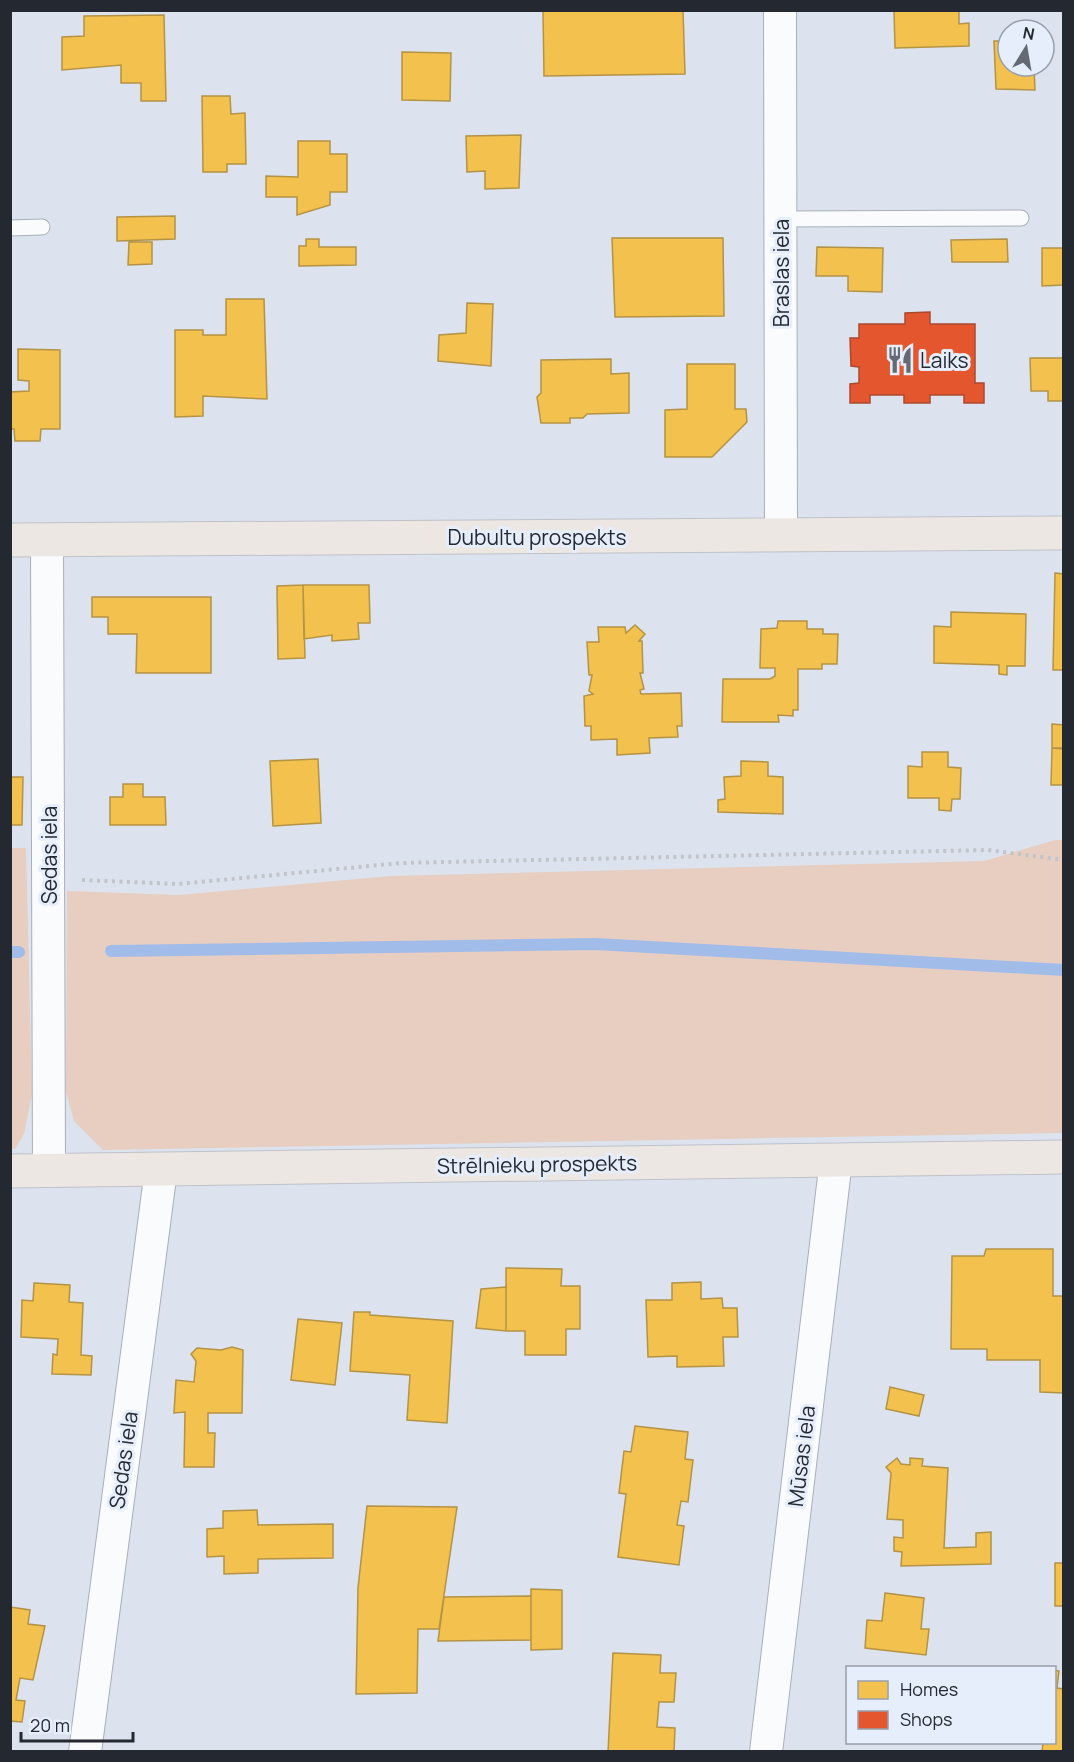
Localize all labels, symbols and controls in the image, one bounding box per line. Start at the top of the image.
north arrow [996,18,1056,78]
text: N [1021,21,1037,45]
street label: Braslas iela [767,219,795,327]
restaurant icon: Laiks [885,345,915,375]
place label: Laiks [920,346,969,374]
street label: Dubultu prospekts [447,523,627,551]
street label: Sedas iela [35,806,63,904]
street label: Strēlnieku prospekts [436,1148,638,1180]
street label: Mūsas iela [781,1404,821,1508]
street label: Sedas iela [102,1409,144,1511]
legend [846,1666,1056,1744]
text: Homes [900,1677,958,1701]
scale bar [21,1705,134,1743]
text: Shops [900,1707,952,1731]
text: 20 m [30,1713,70,1737]

